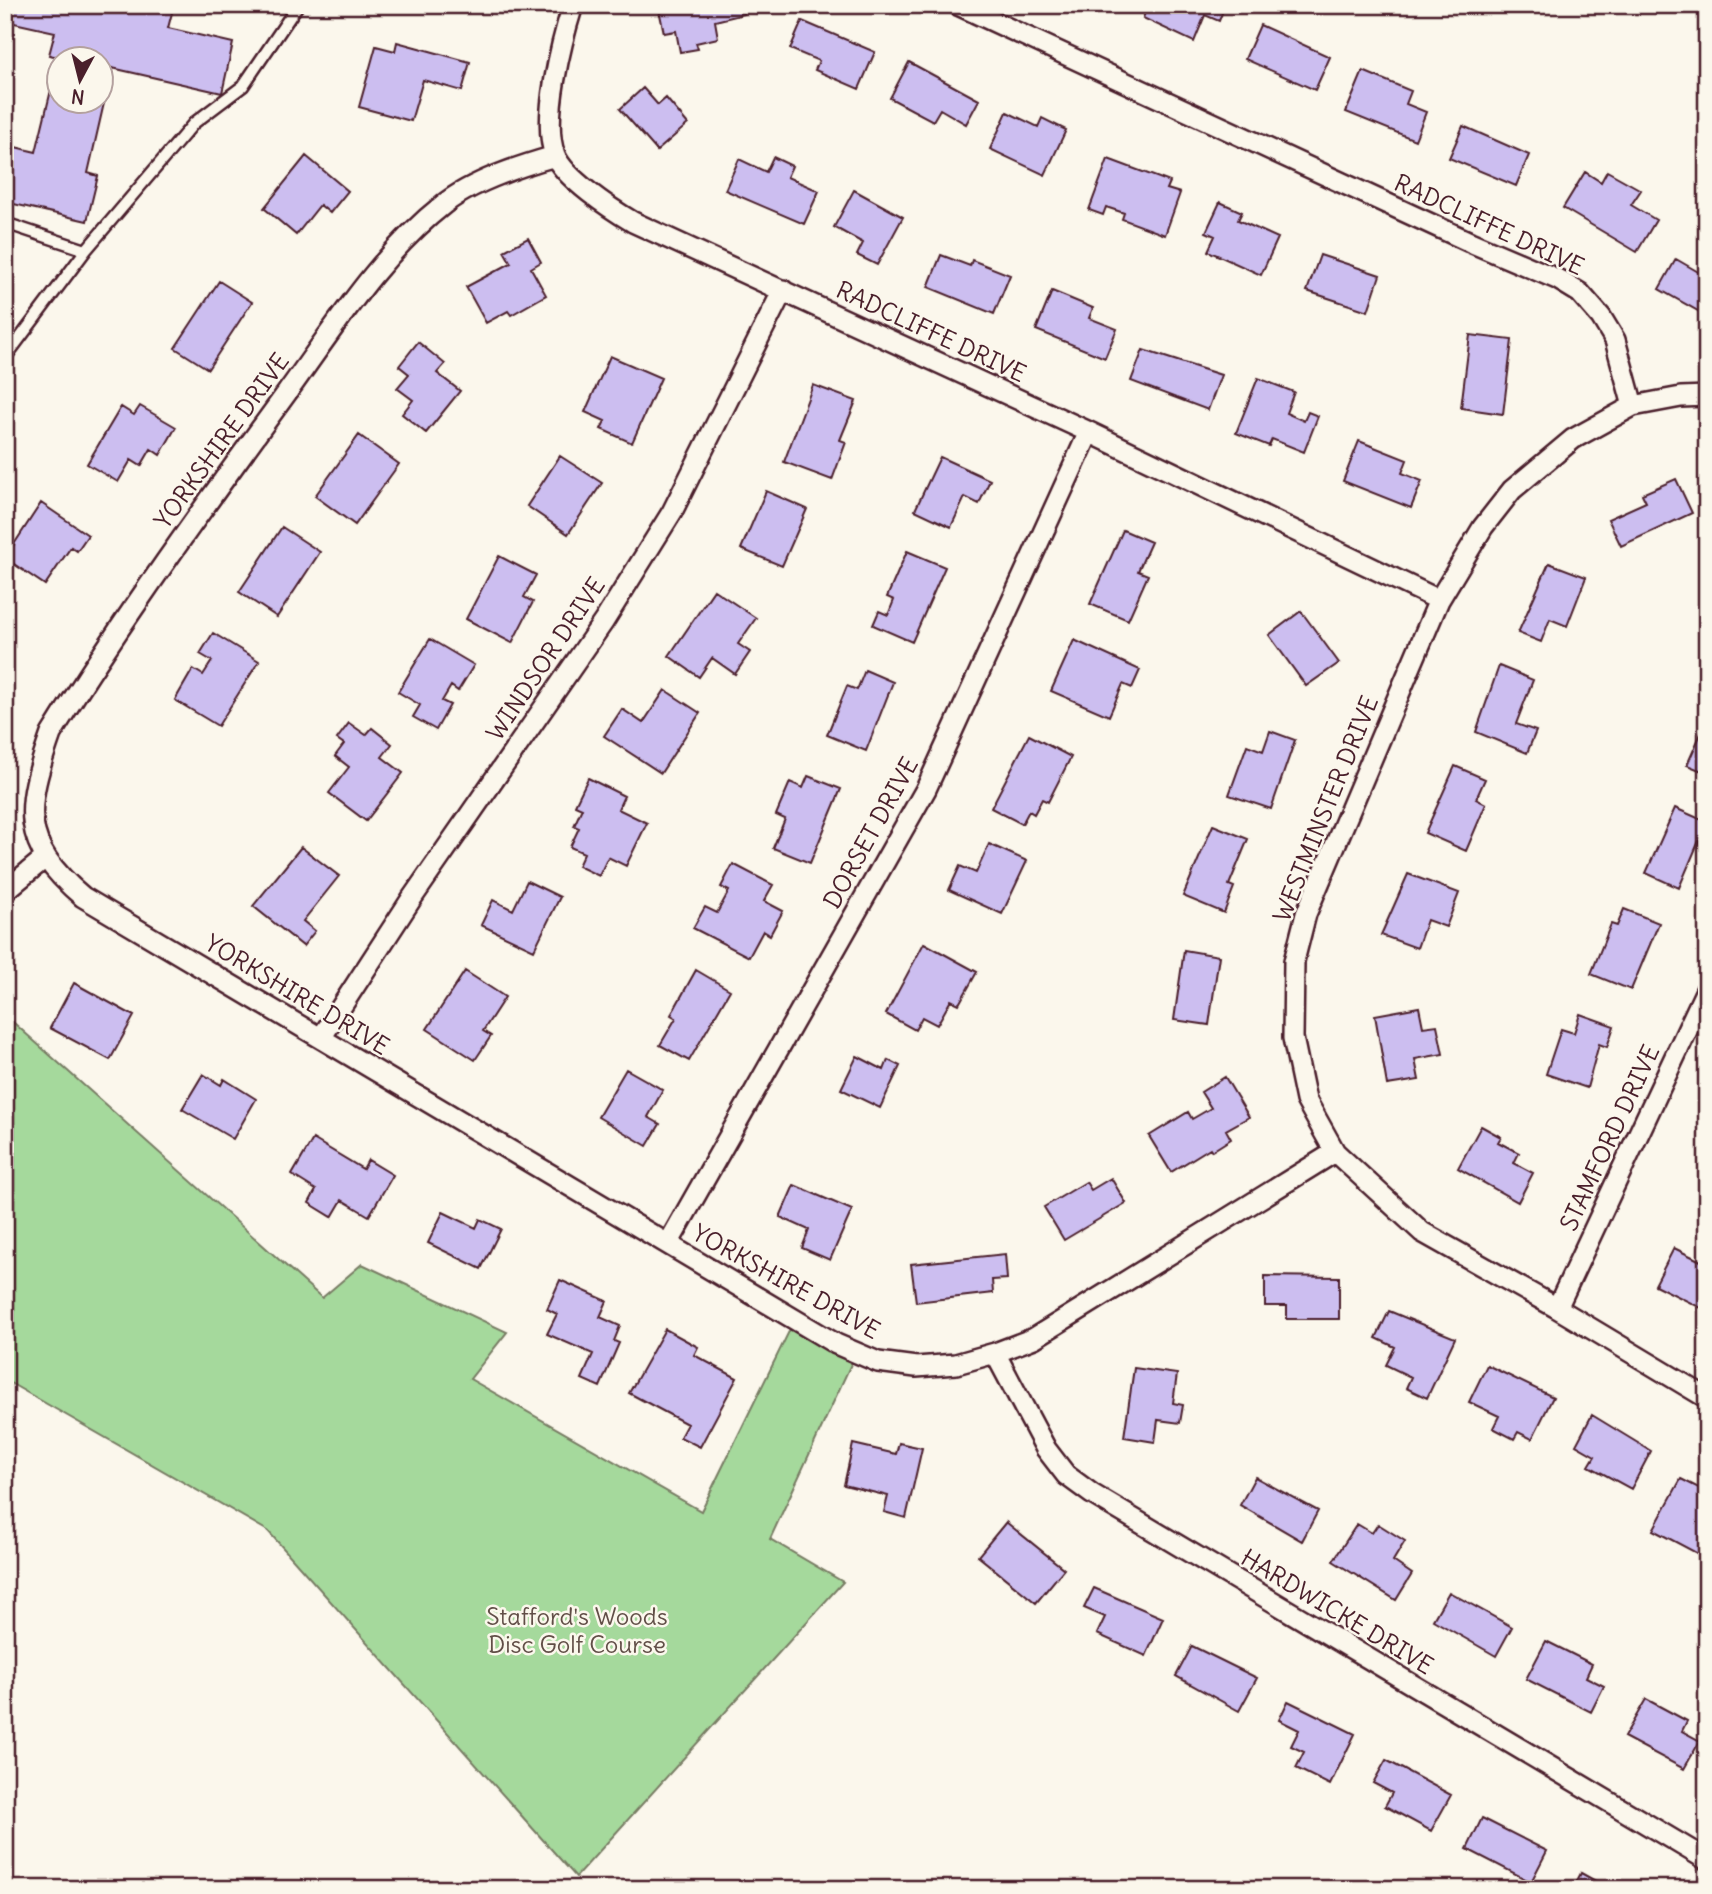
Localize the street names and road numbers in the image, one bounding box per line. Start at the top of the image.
street label: RADCLIFFE DRIVE [1390,167,1589,281]
street label: RADCLIFFE DRIVE [832,274,1031,388]
street label: YORKSHIRE DRIVE [147,347,295,534]
street label: WINDSOR DRIVE [479,571,611,746]
street label: WESTMINSTER DRIVE [1266,691,1384,926]
street label: DORSET DRIVE [816,752,924,913]
street label: YORKSHIRE DRIVE [200,927,395,1061]
street label: STAMFORD DRIVE [1553,1040,1665,1235]
street label: YORKSHIRE DRIVE [688,1217,885,1345]
street label: HARDWICKE DRIVE [1236,1542,1439,1680]

